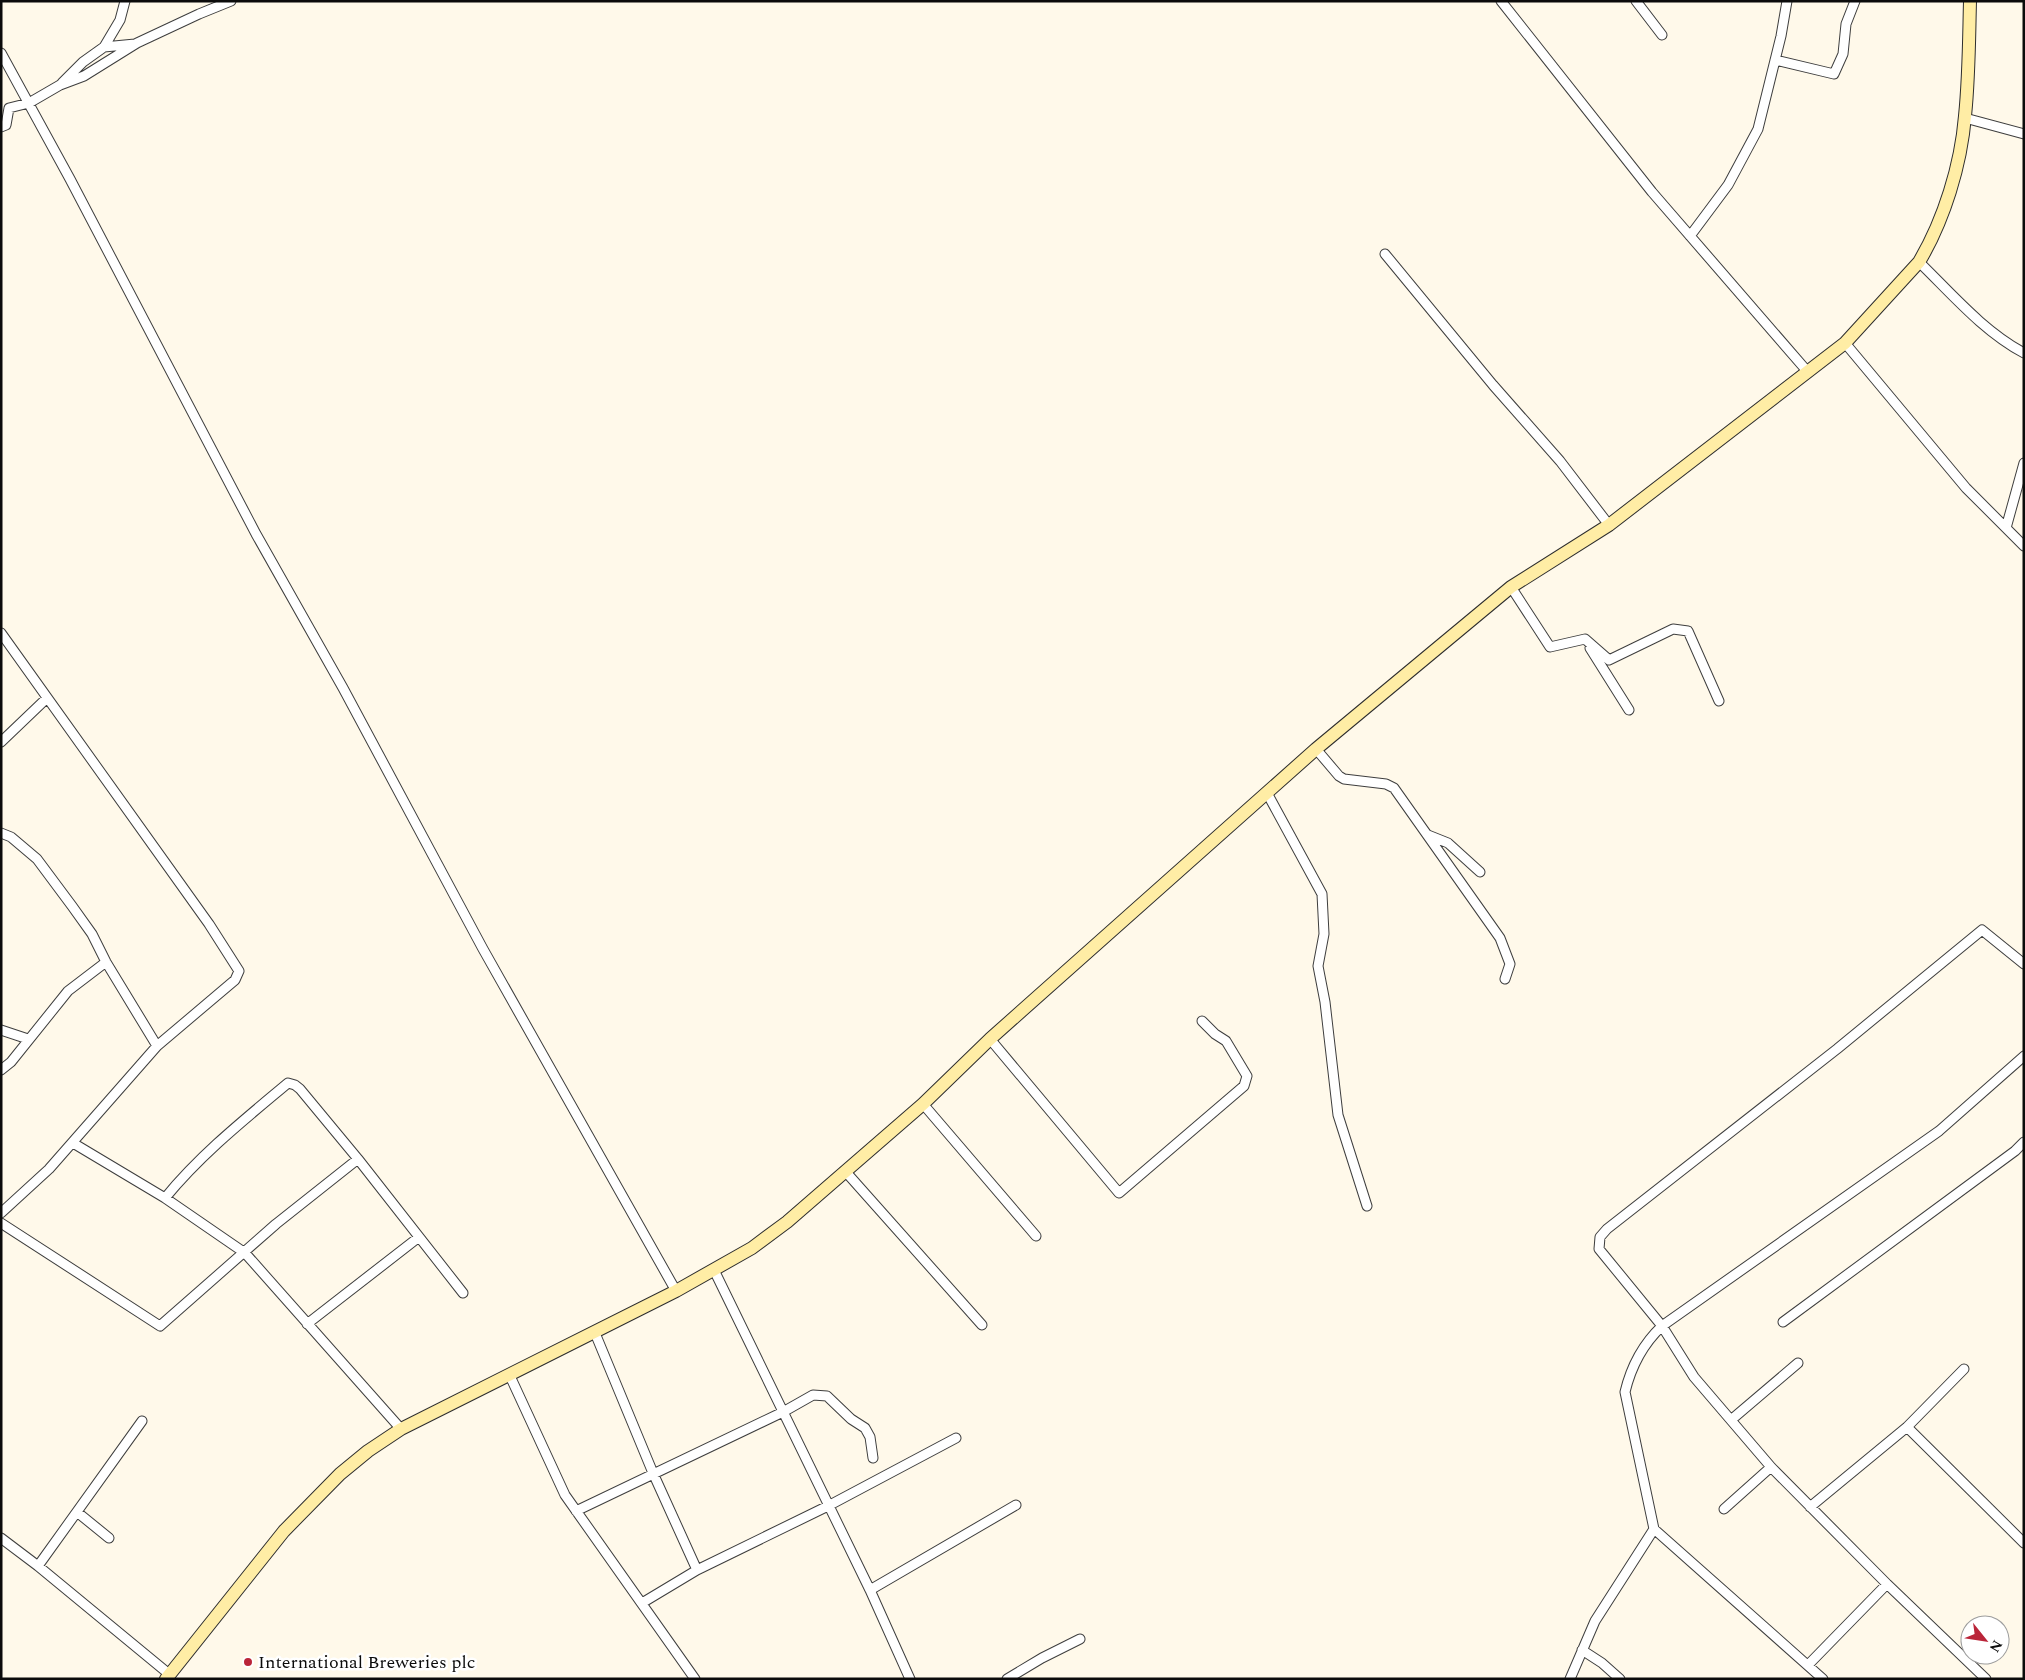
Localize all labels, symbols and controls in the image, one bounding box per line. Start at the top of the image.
north arrow [1960,1615,2010,1665]
text: N [1984,1636,2008,1656]
place label: International Breweries plc [258,1649,475,1676]
marker: International Breweries plc [242,1656,254,1668]

